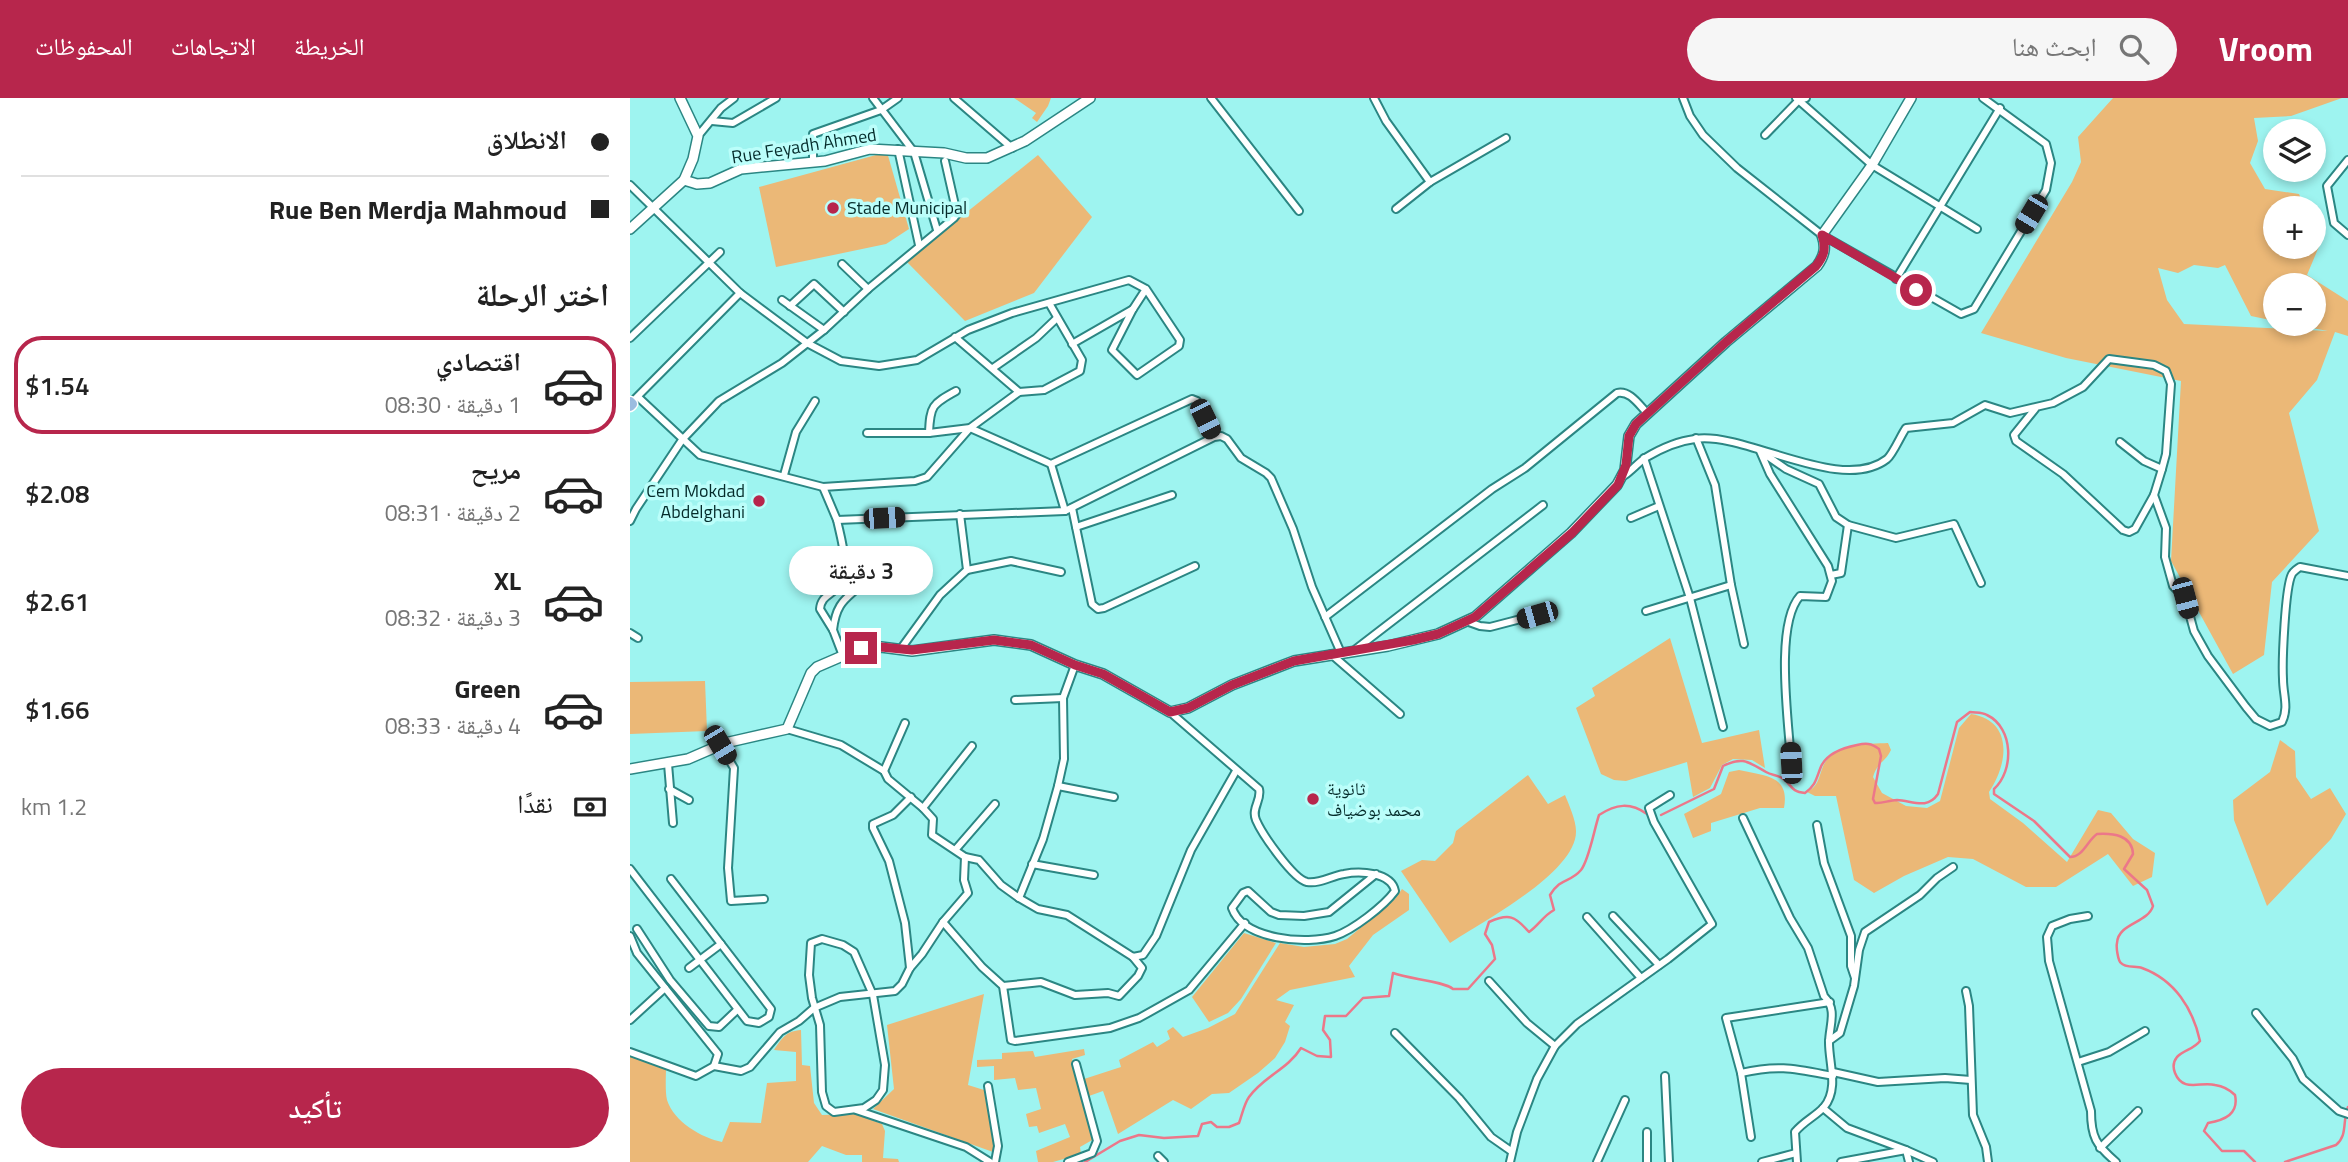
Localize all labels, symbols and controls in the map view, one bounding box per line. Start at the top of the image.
search box [1687,18,2177,81]
text: Vroom [2219,24,2313,74]
text: ابحث هنا [2012,27,2097,66]
text: المحفوظات [35,28,133,64]
text: الاتجاهات [171,28,256,64]
text: الخريطة [294,28,365,64]
icon: search [2115,30,2153,68]
map controls [2263,119,2326,336]
button: layers [2263,119,2326,182]
text: الانطلاق [487,120,567,159]
street label: Rue Feyadh Ahmed [729,121,878,170]
text: Rue Ben Merdja Mahmoud [269,190,567,229]
car [2012,191,2051,237]
place label: Stade Municipal [847,194,967,221]
button: + [2263,196,2326,259]
marker: Stade Municipal [825,200,841,216]
text: اختر الرحلة [476,270,609,318]
button: − [2263,273,2326,336]
route start [1900,274,1932,306]
text: اقتصادي [436,342,521,381]
icon: car [542,354,605,417]
text: $1.54 [25,366,89,405]
text: 1 دقيقة · 08:30 [385,387,521,422]
car [1187,396,1224,442]
text: مريح [471,450,521,489]
icon: car [542,462,605,525]
text: $2.08 [25,474,89,513]
place label: Cem Mokdad Abdelghani [646,477,745,525]
marker: Cem Mokdad Abdelghani [751,493,767,509]
text: 2 دقيقة · 08:31 [385,495,521,530]
car [863,506,906,530]
callout: 3 دقيقة [789,546,933,596]
text: 3 دقيقة [828,553,894,588]
text: XL [494,561,521,600]
icon: car [542,570,605,633]
car [2170,575,2201,621]
text: $2.61 [25,582,89,621]
car [1514,599,1561,631]
text: 3 دقيقة · 08:32 [385,600,521,635]
route end [845,632,877,664]
text: Green [455,669,521,708]
icon: car [542,678,605,741]
text: $1.66 [25,690,89,729]
text: 4 دقيقة · 08:33 [385,708,521,743]
car [701,722,740,768]
car [1780,741,1803,785]
place label: ثانوية محمد بوضياف [1327,775,1421,823]
text: نقدًا [517,784,553,823]
icon: cash [571,788,609,826]
text: 1.2 km [21,789,87,824]
marker: ثانوية محمد بوضياف [1305,791,1321,807]
button: تأكيد [21,1068,609,1148]

